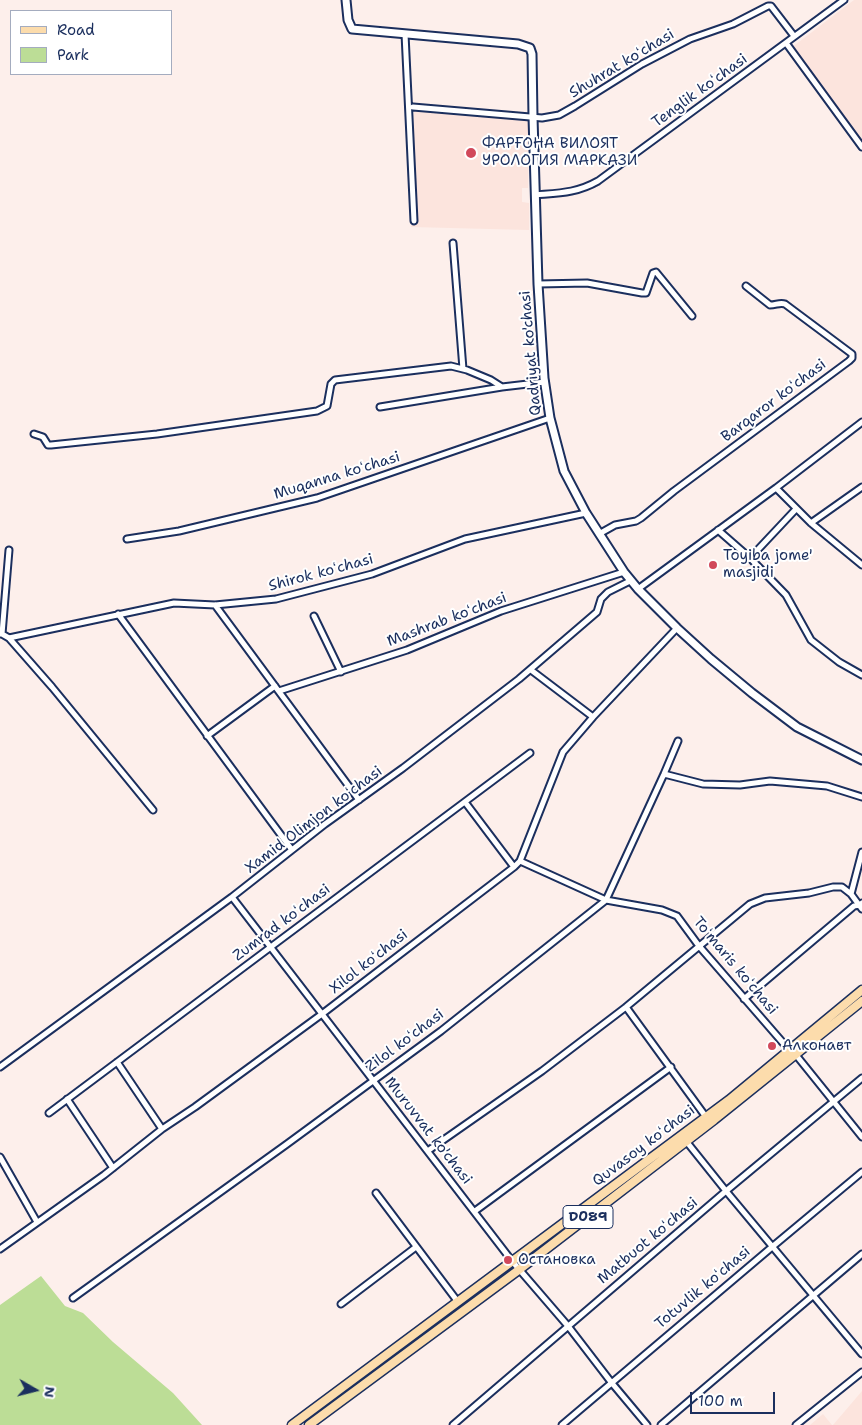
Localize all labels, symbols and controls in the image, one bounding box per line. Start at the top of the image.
legend [10,10,172,75]
text: Road [57,20,95,40]
street label: Shuhrat koʻchasi [566,26,678,102]
text: Park [57,45,89,65]
street label: Tenglik koʻchasi [649,50,751,132]
place label: ФАРҒОНА ВИЛОЯТ УРОЛОГИЯ МАРКАЗИ [482,135,637,170]
marker: ФАРҒОНА ВИЛОЯТ УРОЛОГИЯ МАРКАЗИ [464,146,478,160]
street label: Qadriyat ko'chasi [517,290,545,416]
street label: Barqaror koʻchasi [718,356,830,446]
street label: Muqanna koʻchasi [272,448,402,504]
place label: Toyiba jome' masjidi [723,547,813,582]
street label: Shirok koʻchasi [267,550,375,596]
marker: Toyiba jome' masjidi [707,559,719,571]
street label: Mashrab koʻchasi [385,589,509,651]
street label: Xamid Olimjon koʻchasi [242,763,386,877]
street label: Zumrad koʻchasi [230,881,334,965]
street label: Toʻmaris koʻchasi [689,913,781,1019]
street label: Xilol koʻchasi [326,926,412,998]
street label: Zilol koʻchasi [362,1006,448,1076]
place label: Алконавт [782,1037,851,1055]
marker: Алконавт [766,1040,778,1052]
street label: Muruvvat ko'chasi [381,1074,475,1188]
street label: Quvasoy koʻchasi [589,1102,699,1190]
street label: Matbuot koʻchasi [594,1194,702,1288]
road number: D089 [563,1206,613,1228]
street label: Totuvlik koʻchasi [652,1243,754,1333]
place label: Остановка [518,1251,596,1269]
marker: Остановка [502,1254,514,1266]
north arrow [10,1365,60,1415]
scale bar [692,1382,777,1414]
text: N [40,1385,60,1399]
text: 100 m [698,1391,743,1411]

